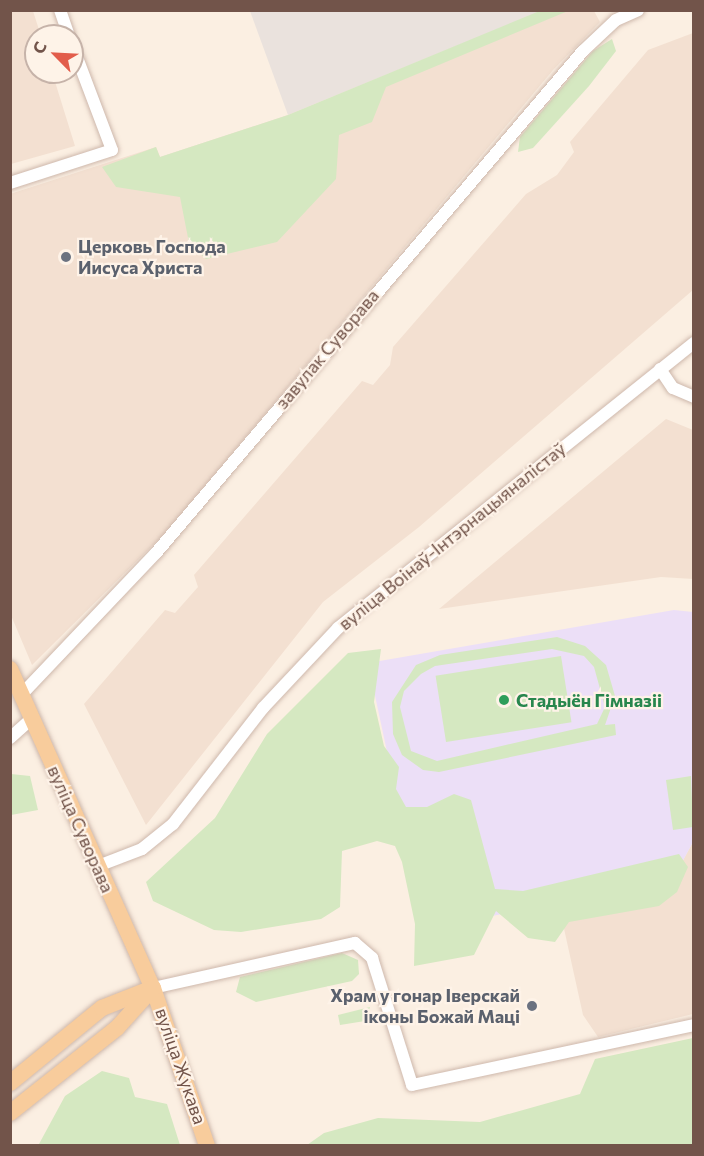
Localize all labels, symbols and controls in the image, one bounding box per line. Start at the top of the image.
north arrow [24,24,84,84]
text: С [28,38,50,56]
place label: Церковь Господа Иисуса Христа [78,236,226,278]
marker: Церковь Господа Иисуса Христа [59,250,73,264]
street label: завулак Суворава [271,285,383,413]
street label: вуліца Воінаў-Інтэрнацыяналістаў [334,438,570,634]
place label: Стадыён Гімназіі [516,689,662,711]
marker: Стадыён Гімназіі [497,693,511,707]
street label: вуліца Суворава [43,762,119,896]
place label: Храм у гонар Іверскай іконы Божай Маці [330,985,520,1028]
marker: Храм у гонар Іверскай іконы Божай Маці [525,999,539,1013]
street label: вуліца Жукава [151,1005,211,1127]

